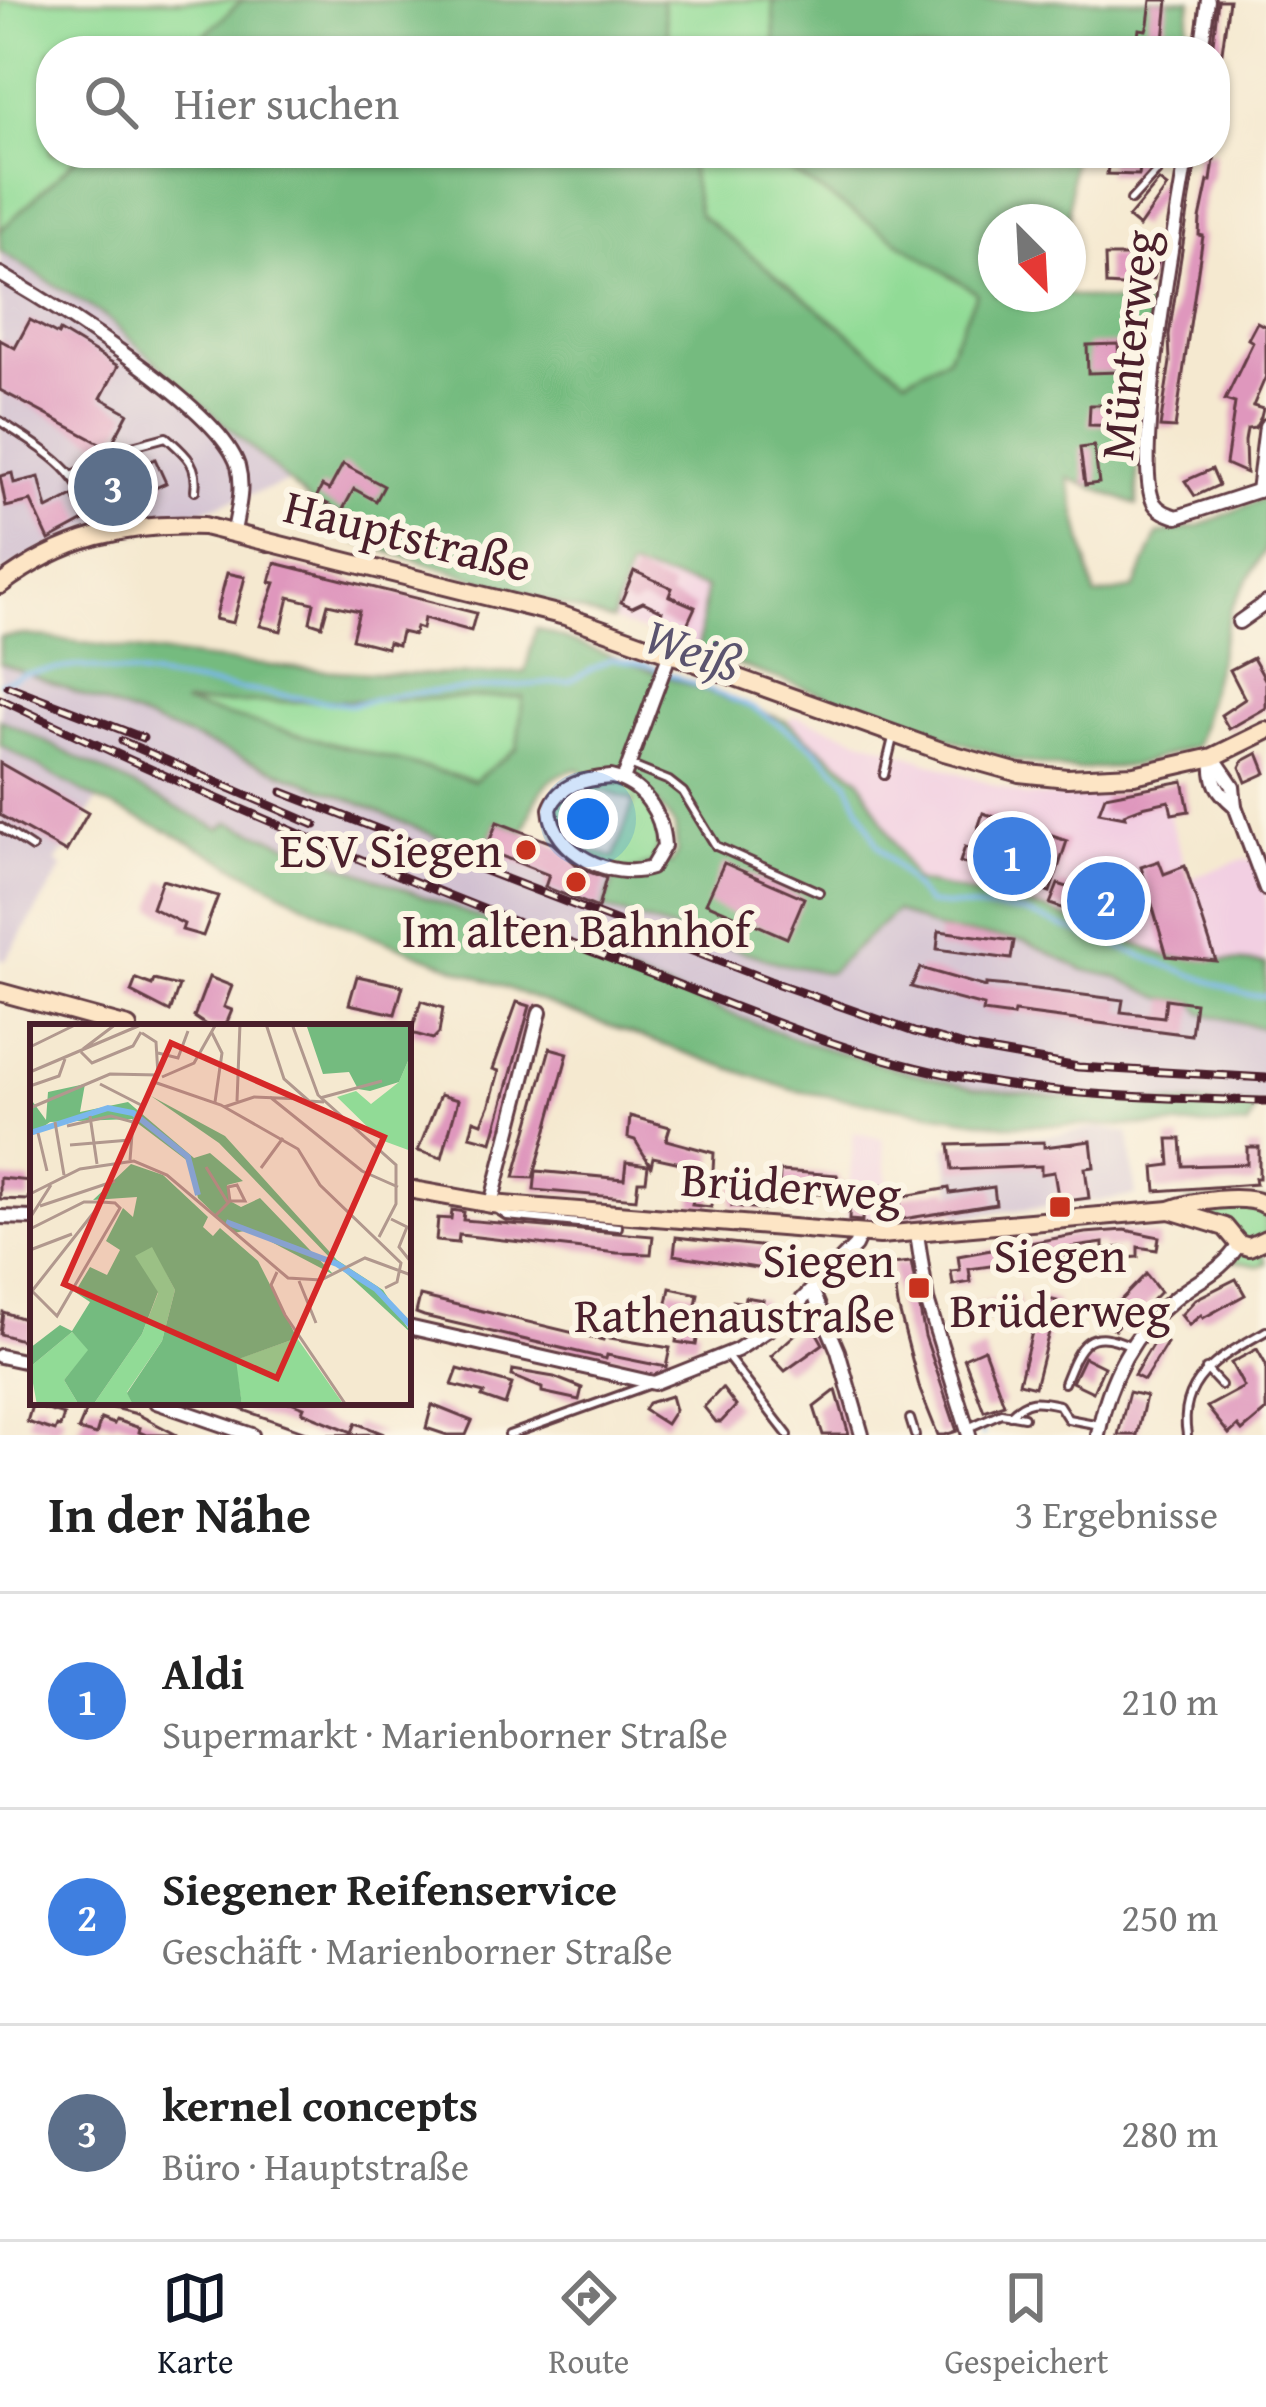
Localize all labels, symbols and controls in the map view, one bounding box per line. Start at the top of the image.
search box [36,36,1230,168]
icon: search [78,69,144,135]
text: Hier suchen [174,70,399,135]
north arrow [978,204,1086,312]
street label: Münterweg [1080,226,1175,464]
pin: 3 [74,442,152,532]
street label: Hauptstraße [277,470,539,599]
water label: Weiß [635,597,752,700]
your location [558,789,618,849]
pin: 1 [973,811,1051,901]
place label: ESV Siegen [279,814,502,885]
marker: ESV Siegen [513,837,539,863]
pin: 2 [1067,856,1145,946]
marker: Im alten Bahnhof [563,869,589,895]
place label: Im alten Bahnhof [402,894,755,965]
inset map [30,1024,411,1405]
street label: Brüderweg [679,1142,904,1229]
marker: Siegen Brüderweg [1047,1194,1073,1220]
place label: Siegen Brüderweg [950,1219,1170,1345]
place label: Siegen Rathenaustraße [574,1224,895,1350]
marker: Siegen Rathenaustraße [906,1275,932,1301]
text: In der Nähe [48,1476,311,1551]
text: 3 Ergebnisse [1015,1485,1218,1542]
text: Aldi [162,1640,245,1705]
text: 1 [77,1672,97,1729]
text: 210 m [1121,1672,1218,1729]
text: Supermarkt · Marienborner Straße [162,1705,728,1762]
text: Siegener Reifenservice [162,1856,617,1921]
text: 2 [77,1888,97,1945]
text: 250 m [1121,1888,1218,1945]
text: Geschäft · Marienborner Straße [162,1921,673,1978]
text: kernel concepts [162,2072,478,2137]
text: 3 [77,2104,97,2161]
text: 280 m [1121,2104,1218,2161]
text: Büro · Hauptstraße [162,2137,469,2194]
tab: Karte [158,2265,233,2385]
tab: Route [549,2265,629,2385]
tab: Gespeichert [944,2265,1108,2385]

